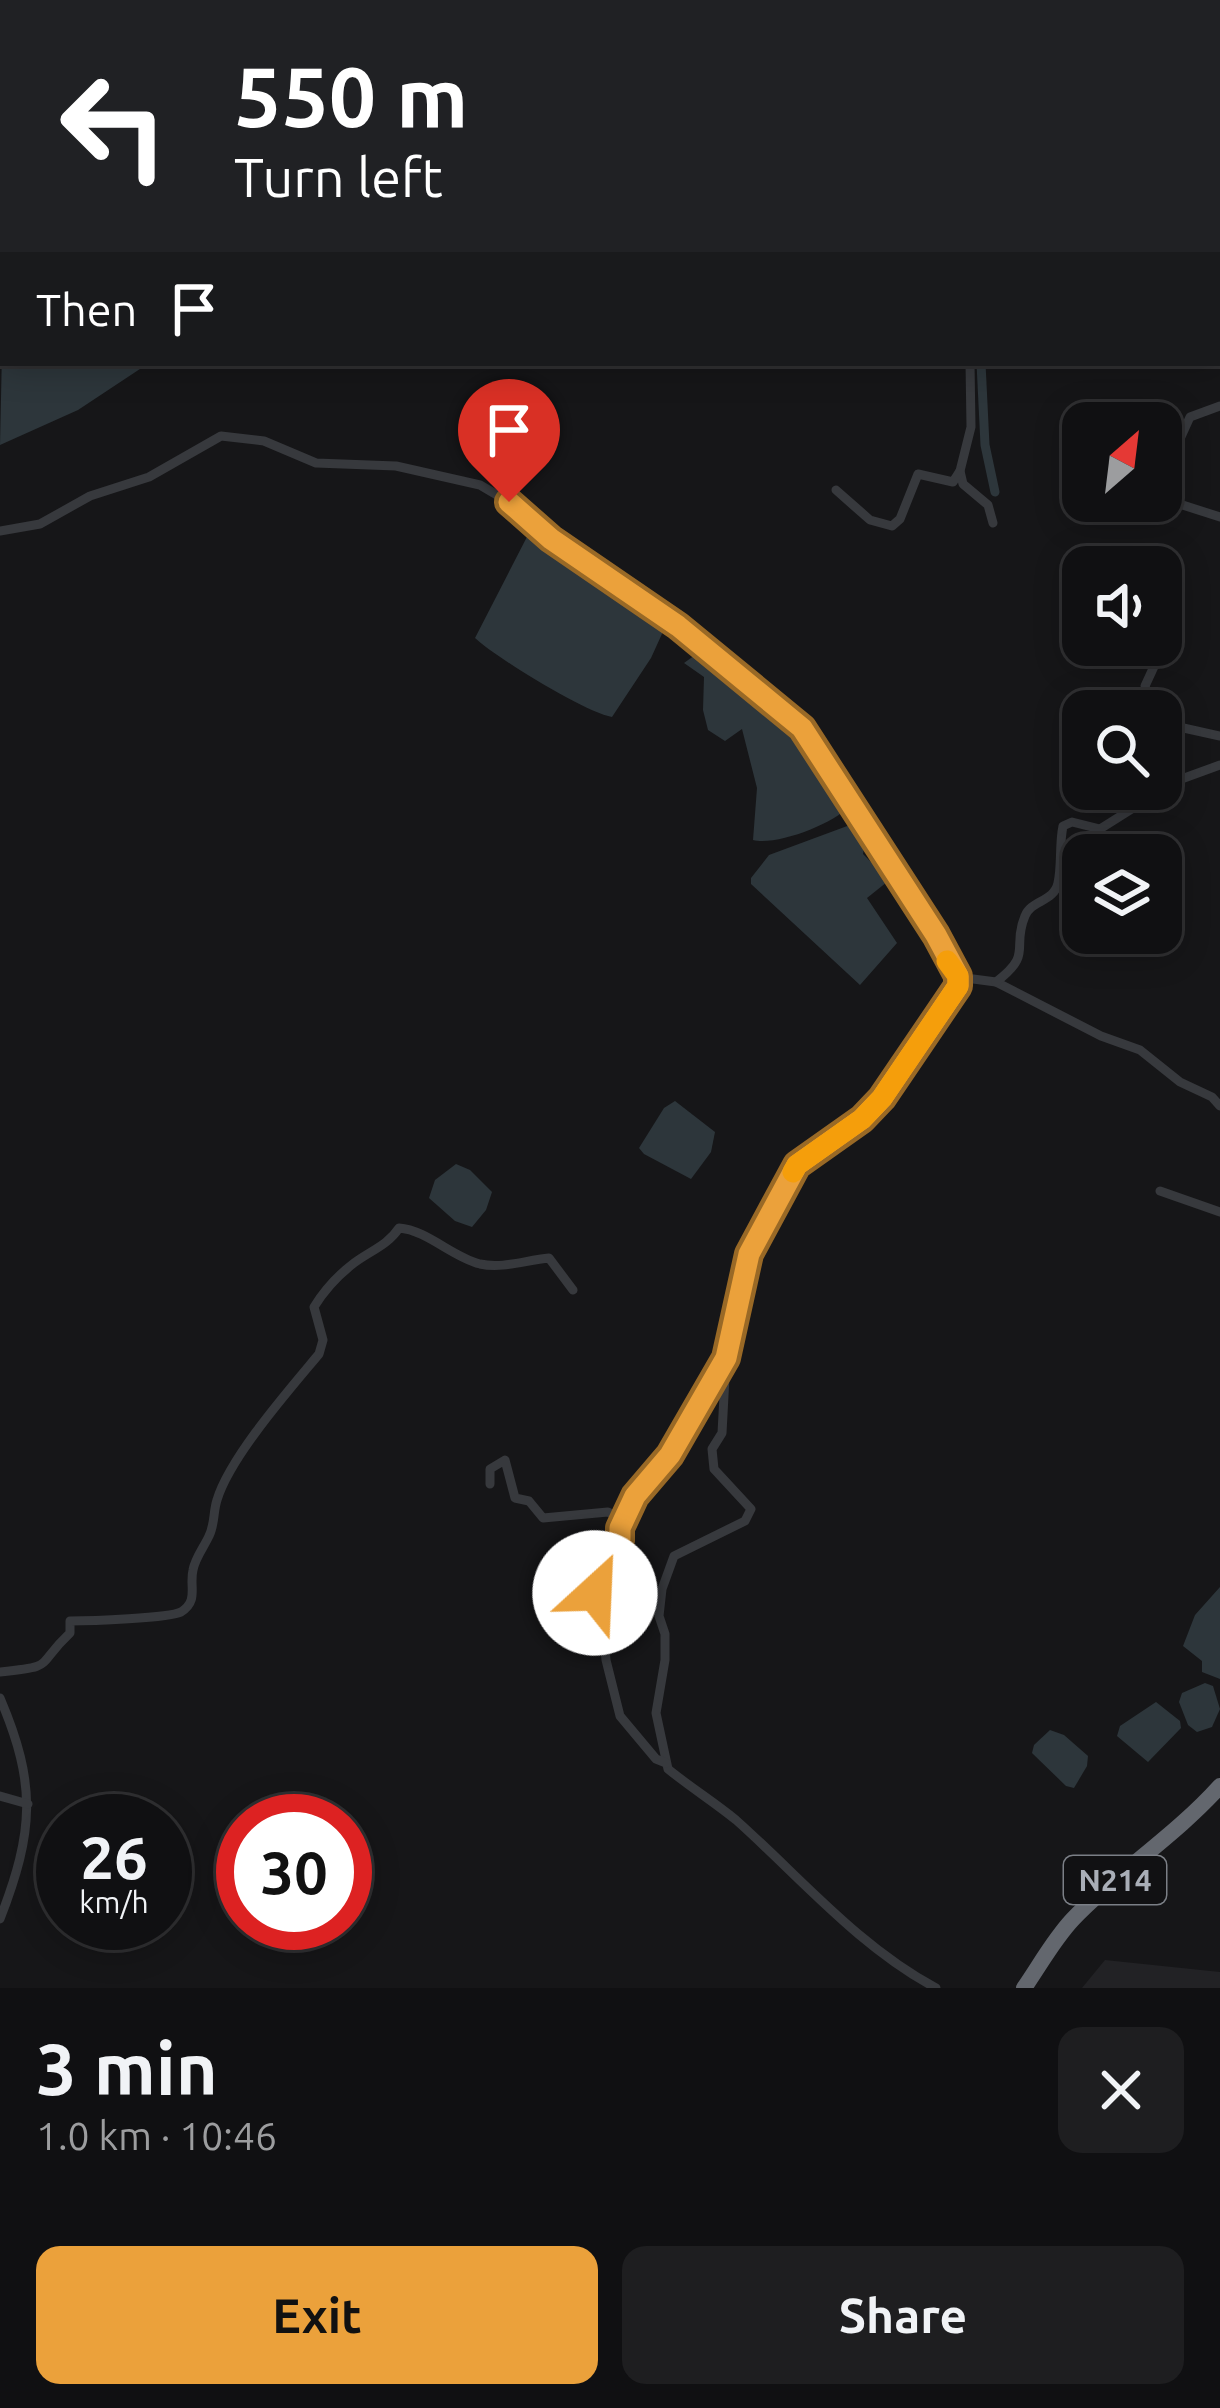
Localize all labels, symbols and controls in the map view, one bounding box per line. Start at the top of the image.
icon: left [36,48,192,204]
text: 550 m [234,49,468,143]
text: Turn left [234,147,443,207]
icon: arrive [161,276,227,342]
text: Then [36,284,137,335]
pin [458,379,560,502]
icon: arrive [476,397,542,463]
north arrow [1062,402,1182,522]
map controls [1062,402,1182,954]
button: sound [1062,546,1182,666]
button: search [1062,690,1182,810]
button: layers [1062,834,1182,954]
position arrow [532,1530,658,1656]
speed limit sign: 30 [216,1794,372,1950]
text: 26 [80,1823,148,1890]
road number: N214 [1064,1856,1166,1904]
text: km/h [79,1885,149,1919]
button: close [1058,2027,1184,2153]
text: 3 min [36,2028,218,2109]
text: 1.0 km · 10:46 [36,2114,277,2157]
button: Exit [36,2246,598,2384]
button: Share [622,2246,1184,2384]

